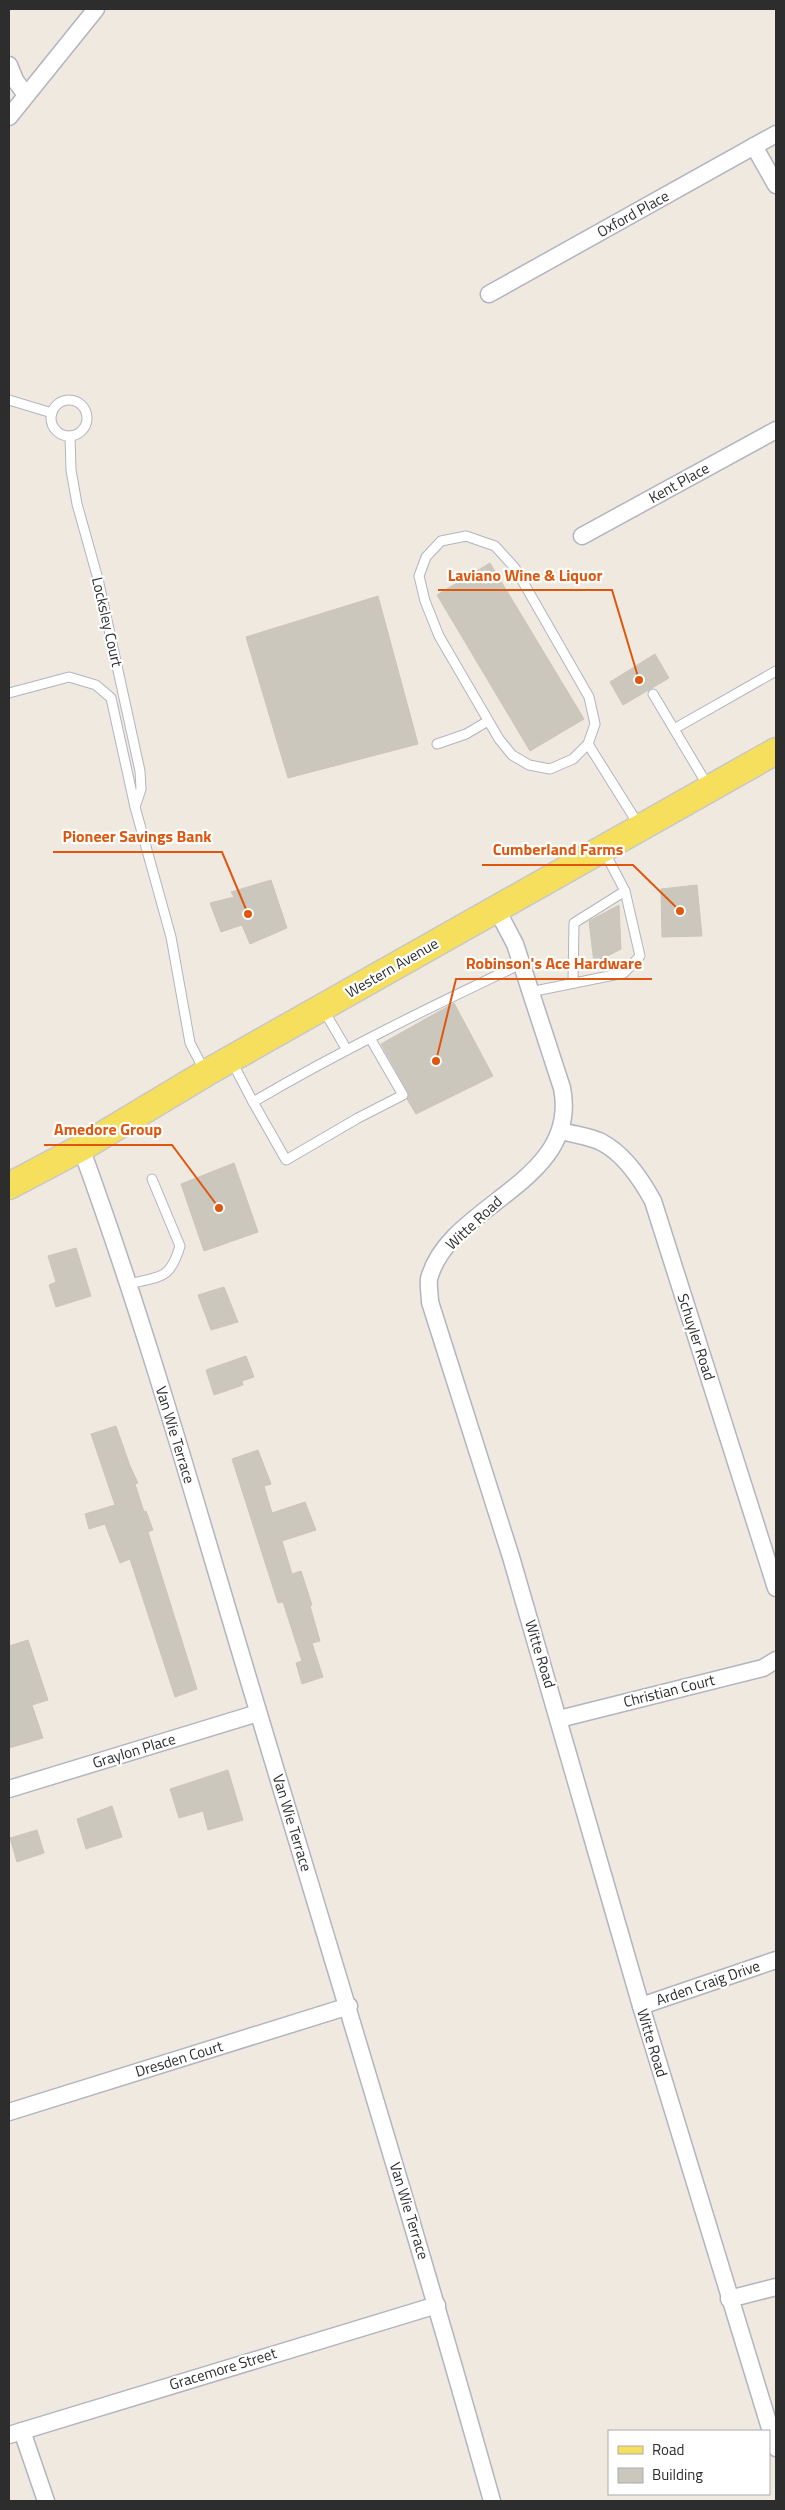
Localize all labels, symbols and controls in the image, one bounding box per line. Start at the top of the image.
street label: Oxford Place [592,184,673,243]
street label: Kent Place [644,456,713,509]
callout: Laviano Wine & Liquor [438,559,612,590]
text: Laviano Wine & Liquor [448,563,602,587]
street label: Locksley Court [86,575,129,670]
callout: Pioneer Savings Bank [53,821,222,852]
text: Pioneer Savings Bank [62,824,212,848]
callout: Cumberland Farms [482,834,633,865]
text: Cumberland Farms [493,837,623,861]
street label: Western Avenue [341,932,442,1003]
callout: Robinson's Ace Hardware [456,948,652,979]
text: Robinson's Ace Hardware [466,951,642,975]
callout: Amedore Group [44,1114,172,1145]
text: Amedore Group [54,1117,162,1141]
street label: Witte Road [440,1190,507,1255]
street label: Schuyler Road [672,1291,721,1383]
street label: Van Wie Terrace [150,1383,201,1486]
street label: Witte Road [519,1617,562,1691]
street label: Christian Court [621,1668,718,1713]
street label: Graylon Place [89,1727,178,1774]
street label: Van Wie Terrace [267,1771,318,1874]
street label: Arden Craig Drive [653,1954,763,2011]
street label: Witte Road [631,2006,674,2080]
street label: Dresden Court [132,2034,226,2083]
street label: Van Wie Terrace [384,2159,435,2262]
street label: Gracemore Street [166,2341,280,2396]
legend [608,2430,770,2495]
text: Road [652,2438,684,2461]
text: Building [652,2463,703,2486]

